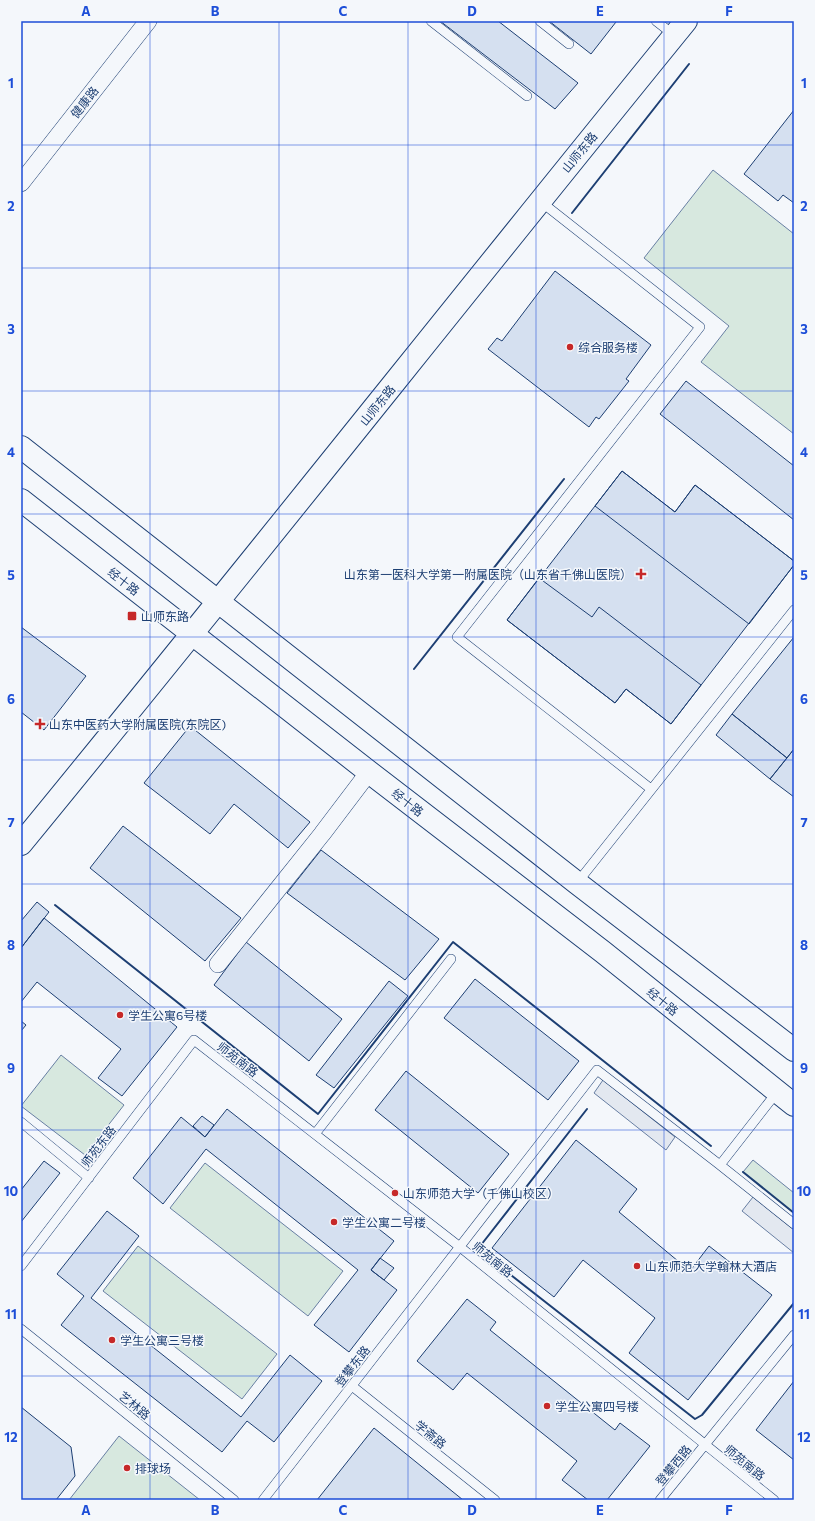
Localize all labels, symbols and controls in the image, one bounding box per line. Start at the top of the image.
text: A [81,3,91,19]
text: B [211,3,220,19]
text: C [339,3,348,19]
text: D [467,3,477,19]
text: E [596,3,604,19]
text: F [725,3,733,19]
text: 1 [8,75,14,91]
text: 1 [801,75,807,91]
street label: 健康路 [67,84,101,120]
street label: 山师东路 [558,129,600,175]
text: 2 [7,198,15,214]
text: 2 [800,198,808,214]
text: 3 [7,321,15,337]
text: 3 [800,321,808,337]
place label: 综合服务楼 [578,340,638,354]
marker: 综合服务楼 [565,342,575,352]
street label: 山师东路 [356,382,398,428]
text: 4 [7,444,15,460]
text: 4 [800,444,808,460]
street label: 经十路 [106,564,142,598]
text: 5 [7,567,15,583]
place label: 山东第一医科大学第一附属医院（山东省千佛山医院） [344,567,632,581]
text: 5 [800,567,808,583]
marker: 山东第一医科大学第一附属医院（山东省千佛山医院） [635,568,647,580]
place label: 山师东路 [141,609,189,623]
marker: 山师东路 [126,610,138,622]
text: 6 [7,691,15,707]
text: 6 [800,691,808,707]
place label: 山东中医药大学附属医院(东院区) [49,717,226,731]
marker: 山东中医药大学附属医院(东院区) [34,718,46,730]
street label: 经十路 [390,785,426,819]
text: 7 [7,814,15,830]
text: 7 [800,814,808,830]
text: 8 [7,937,15,953]
text: 8 [800,937,808,953]
street label: 经十路 [645,984,681,1018]
place label: 学生公寓6号楼 [128,1008,207,1022]
marker: 学生公寓6号楼 [115,1010,125,1020]
street label: 师苑南路 [215,1039,261,1079]
text: 9 [7,1060,15,1076]
text: 9 [800,1060,808,1076]
street label: 师苑东路 [78,1123,118,1169]
text: 10 [4,1183,19,1199]
text: 10 [797,1183,812,1199]
place label: 山东师范大学（千佛山校区） [403,1186,559,1200]
marker: 山东师范大学（千佛山校区） [390,1188,400,1198]
place label: 学生公寓二号楼 [342,1215,426,1229]
marker: 学生公寓二号楼 [329,1217,339,1227]
street label: 师苑南路 [470,1238,516,1280]
place label: 山东师范大学翰林大酒店 [645,1259,777,1273]
marker: 山东师范大学翰林大酒店 [632,1261,642,1271]
text: 11 [5,1306,17,1322]
text: 11 [798,1306,810,1322]
place label: 学生公寓三号楼 [120,1333,204,1347]
marker: 学生公寓三号楼 [107,1335,117,1345]
street label: 登攀东路 [332,1343,372,1389]
street label: 艺林路 [117,1388,153,1422]
place label: 学生公寓四号楼 [555,1399,639,1413]
marker: 学生公寓四号楼 [542,1401,552,1411]
street label: 学斋路 [413,1417,449,1451]
text: 12 [4,1429,18,1445]
text: 12 [797,1429,811,1445]
street label: 师苑南路 [722,1441,768,1483]
street label: 登攀西路 [652,1442,694,1488]
place label: 排球场 [135,1461,171,1475]
marker: 排球场 [122,1463,132,1473]
text: A [81,1502,91,1518]
text: B [211,1502,220,1518]
text: C [339,1502,348,1518]
text: D [467,1502,477,1518]
text: E [596,1502,604,1518]
text: F [725,1502,733,1518]

